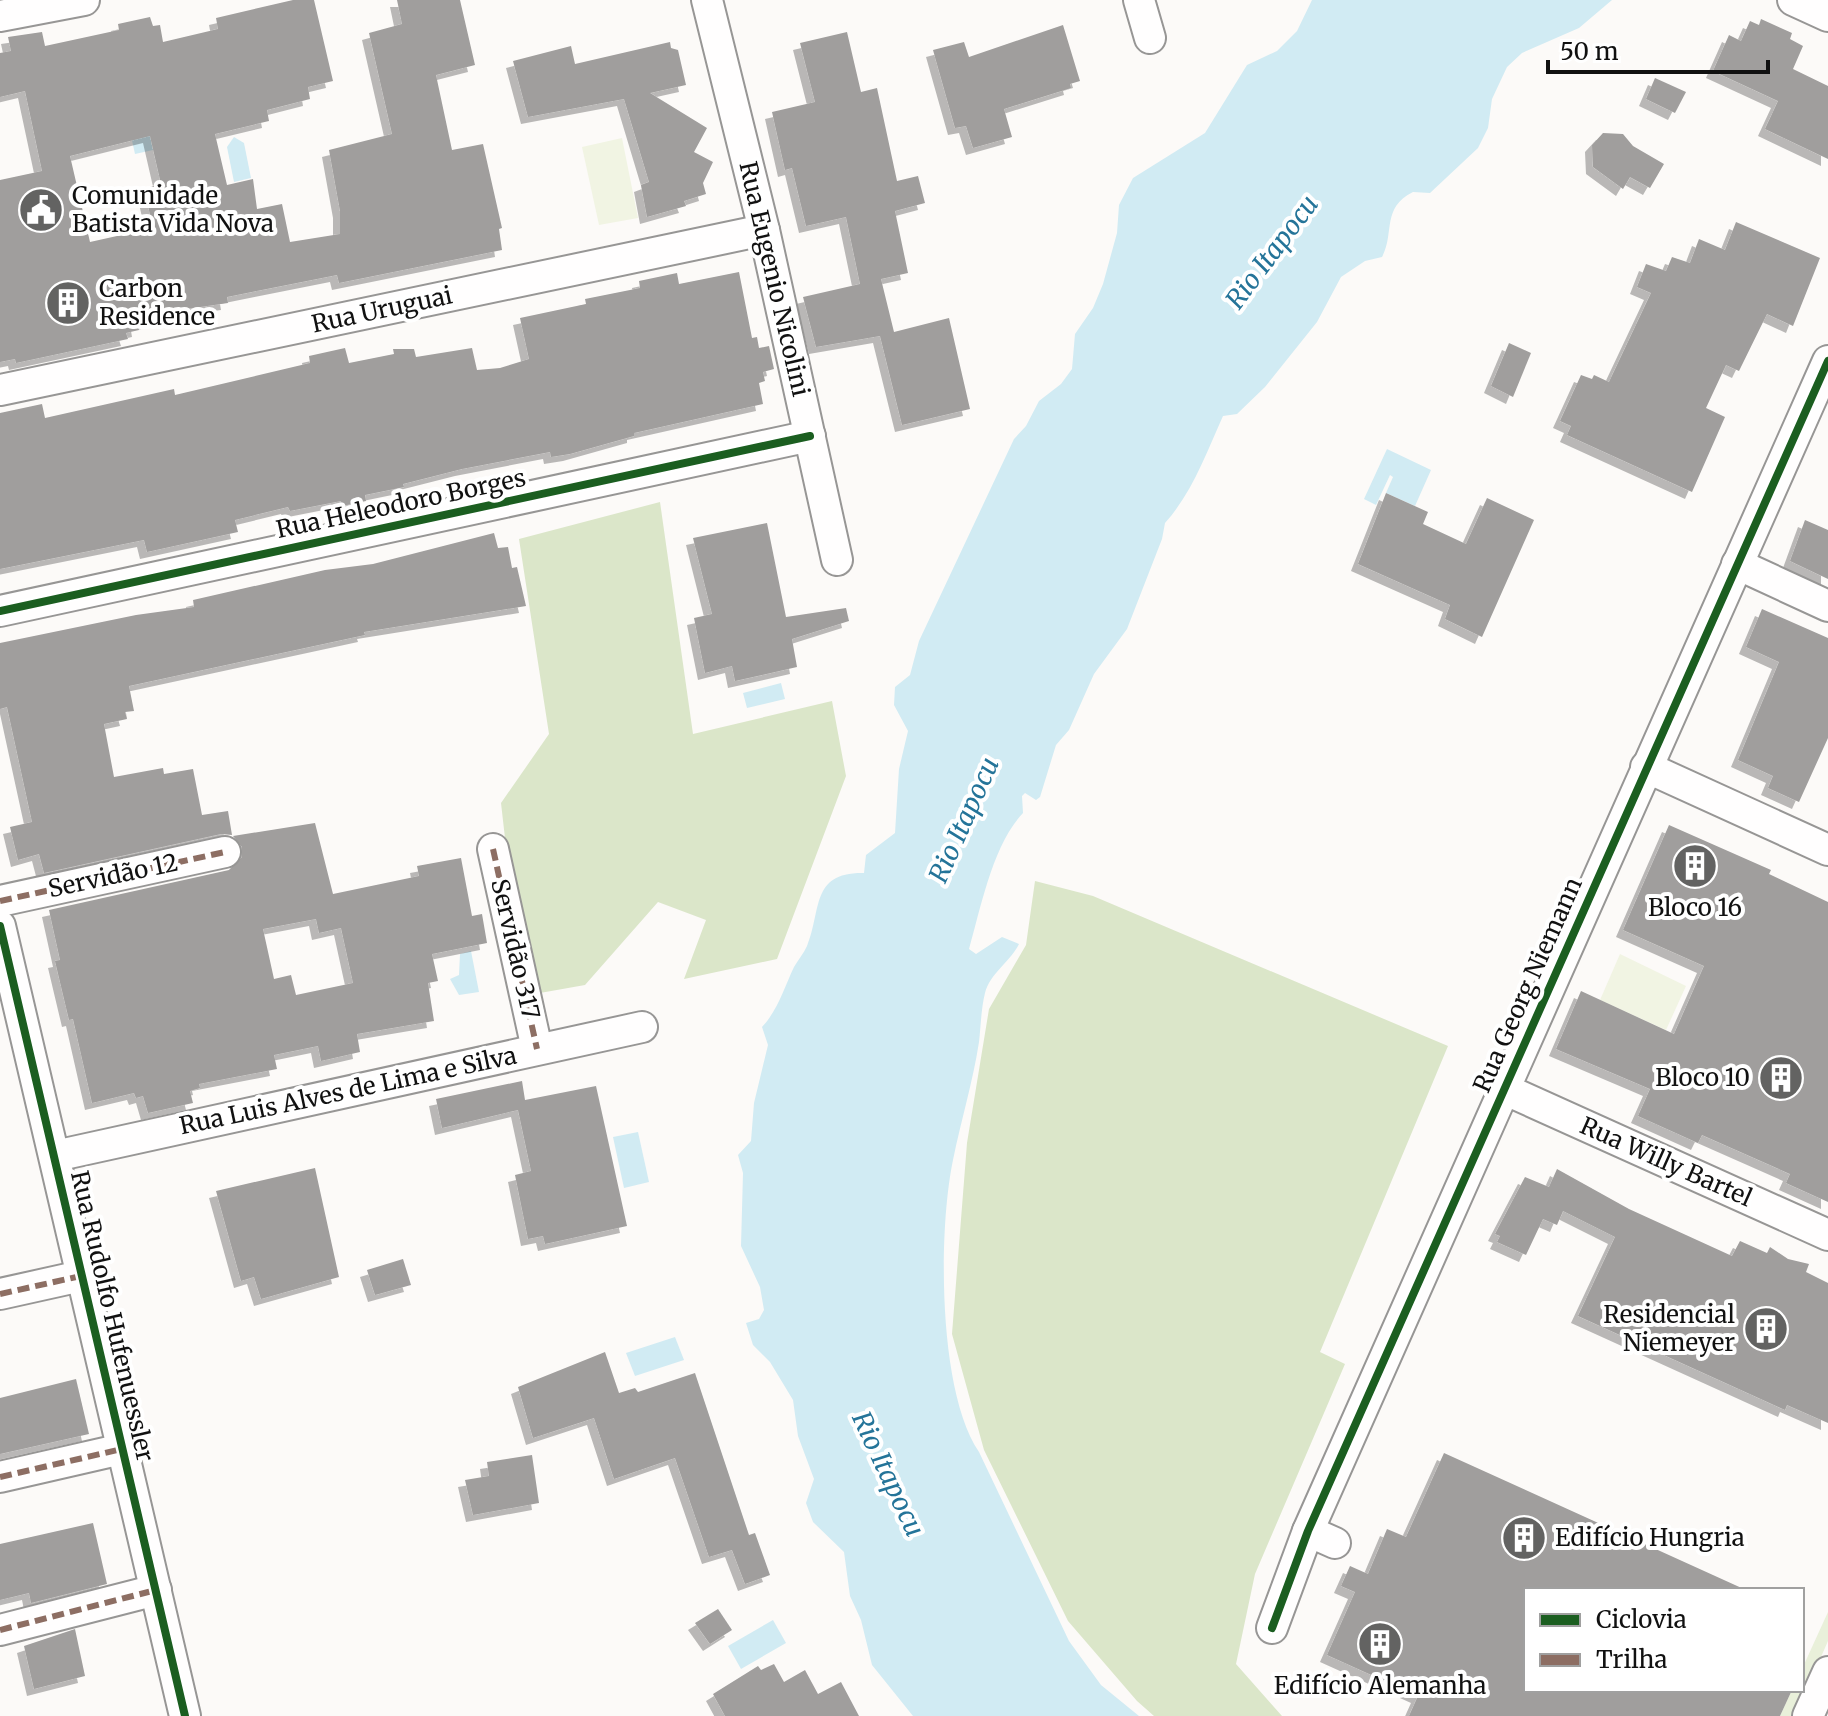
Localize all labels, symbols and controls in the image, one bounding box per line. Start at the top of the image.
scale bar [1548,24,1768,74]
text: 50 m [1560,36,1619,67]
street label: Rua Eugenio Nicolini [732,158,817,400]
place label: Comunidade Batista Vida Nova [72,180,274,239]
public building icon: Comunidade Batista Vida Nova [17,186,65,234]
water label: Rio Itapocu [1218,188,1325,315]
place label: Carbon Residence [99,273,215,332]
building icon: Carbon Residence [44,279,92,327]
street label: Rua Uruguai [309,279,455,340]
street label: Rua Heleodoro Borges [273,462,528,545]
water label: Rio Itapocu [921,752,1006,888]
building icon: Bloco 16 [1671,842,1719,890]
street label: Servidão 12 [45,847,181,904]
street label: Rua Georg Niemann [1466,872,1589,1097]
street label: Servidão 317 [484,876,547,1022]
place label: Bloco 16 [1648,892,1742,923]
street label: Rua Luis Alves de Lima e Silva [177,1040,519,1141]
building icon: Bloco 10 [1757,1054,1805,1102]
place label: Bloco 10 [1655,1062,1750,1093]
street label: Rua Willy Bartel [1575,1110,1757,1213]
street label: Rua Rudolfo Hufenuessler [64,1168,161,1464]
place label: Residencial Niemeyer [1603,1299,1735,1358]
building icon: Residencial Niemeyer [1742,1305,1790,1353]
water label: Rio Itapocu [845,1406,932,1541]
building icon: Edifício Hungria [1500,1514,1548,1562]
place label: Edifício Hungria [1555,1522,1745,1553]
legend [1524,1588,1804,1692]
text: Ciclovia [1596,1604,1687,1635]
building icon: Edifício Alemanha [1356,1620,1404,1668]
text: Trilha [1596,1644,1667,1675]
place label: Edifício Alemanha [1274,1670,1486,1701]

